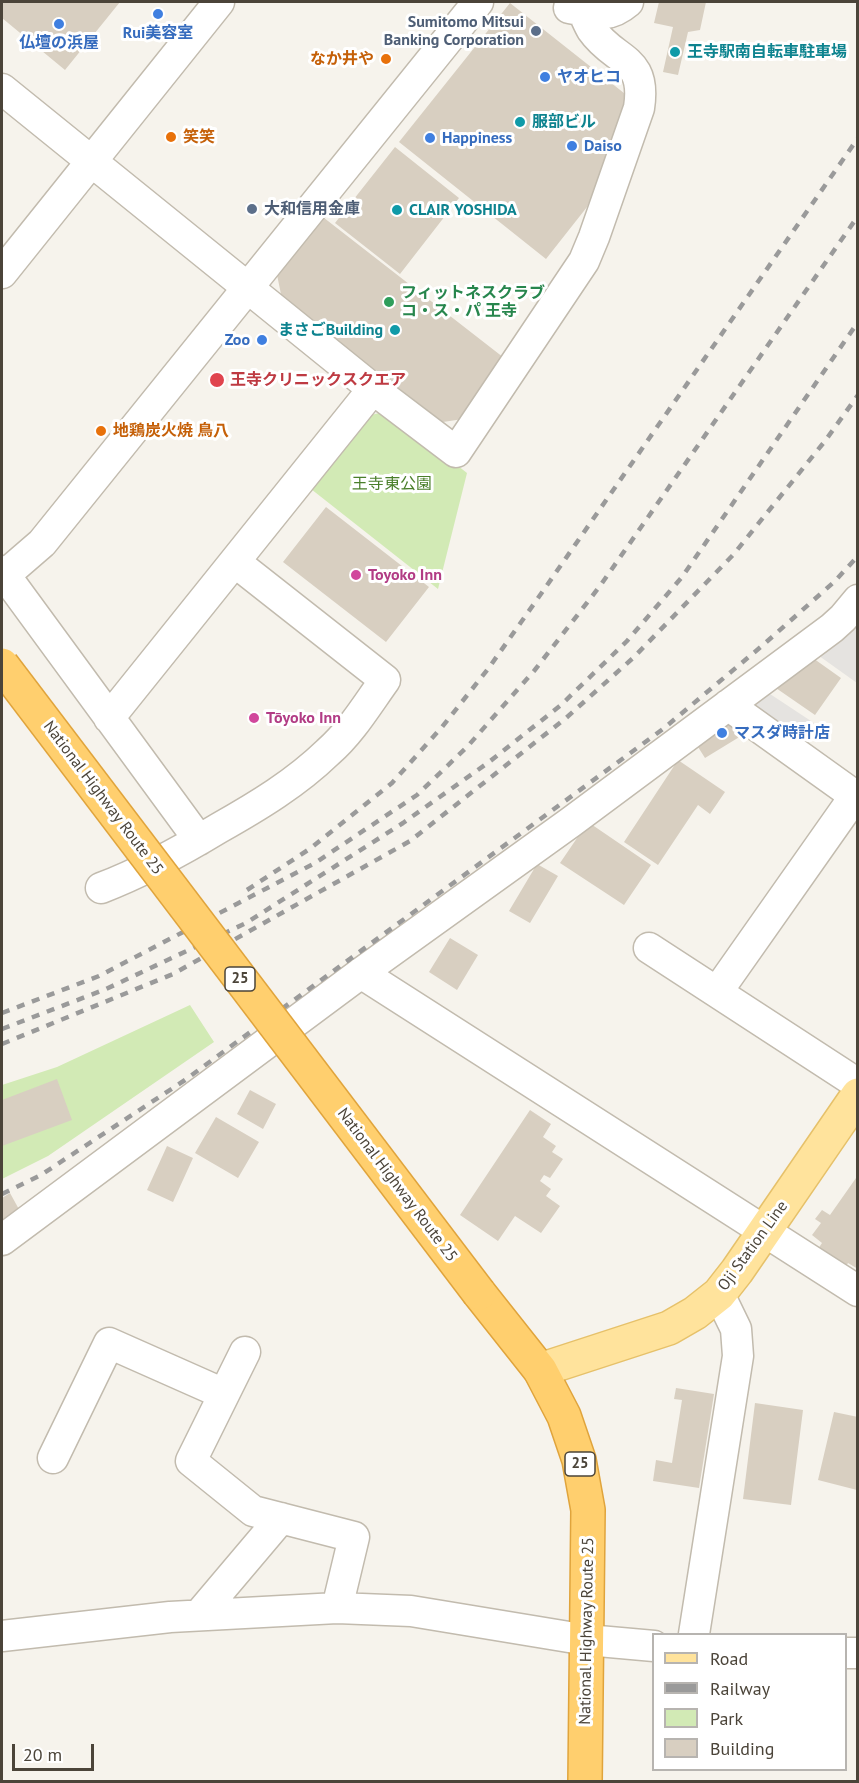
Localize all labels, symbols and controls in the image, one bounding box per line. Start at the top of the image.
marker: Rui美容室 [151,7,165,21]
place label: Sumitomo Mitsui Banking Corporation [384,12,524,50]
marker: 仏壇の浜屋 [52,17,66,31]
place label: Rui美容室 [123,23,193,43]
marker: Sumitomo Mitsui Banking Corporation [529,24,543,38]
place label: 仏壇の浜屋 [19,33,99,53]
place label: 王寺駅南自転車駐車場 [687,42,847,62]
marker: 王寺駅南自転車駐車場 [668,45,682,59]
place label: なか井や [310,49,374,69]
marker: なか井や [379,52,393,66]
place label: ヤオヒコ [557,67,621,87]
marker: ヤオヒコ [538,70,552,84]
place label: 服部ビル [532,112,596,132]
marker: 服部ビル [513,115,527,129]
place label: 笑笑 [183,127,215,147]
place label: Happiness [442,128,512,148]
marker: 笑笑 [164,130,178,144]
marker: Happiness [423,131,437,145]
place label: Daiso [584,136,622,156]
marker: Daiso [565,139,579,153]
place label: 大和信用金庫 [264,199,360,219]
place label: CLAIR YOSHIDA [409,200,517,220]
marker: 大和信用金庫 [245,202,259,216]
marker: CLAIR YOSHIDA [390,203,404,217]
place label: フィットネスクラブ コ・ス・パ 王寺 [401,283,545,321]
marker: フィットネスクラブ コ・ス・パ 王寺 [382,295,396,309]
place label: まさごBuilding [278,320,383,340]
marker: まさごBuilding [388,323,402,337]
place label: Zoo [225,330,250,350]
marker: Zoo [255,333,269,347]
place label: 王寺クリニックスクエア [230,370,406,390]
marker: 王寺クリニックスクエア [208,371,226,389]
place label: 地鶏炭火焼 鳥八 [113,421,229,441]
marker: 地鶏炭火焼 鳥八 [94,424,108,438]
park label: 王寺東公園 [352,474,432,494]
place label: Toyoko Inn [368,565,442,585]
marker: Toyoko Inn [349,568,363,582]
place label: Tōyoko Inn [266,708,341,728]
marker: Tōyoko Inn [247,711,261,725]
street label: National Highway Route 25 [39,717,167,879]
place label: マスダ時計店 [734,723,830,743]
marker: マスダ時計店 [715,726,729,740]
road number: 25 [225,967,255,991]
street label: National Highway Route 25 [333,1104,461,1266]
street label: Oji Station Line [714,1197,792,1295]
road number: 25 [565,1452,595,1476]
street label: National Highway Route 25 [576,1537,598,1725]
legend [652,1633,847,1771]
text: Road [710,1647,748,1670]
text: Railway [710,1677,770,1700]
text: Park [710,1707,743,1730]
scale bar [15,1732,98,1770]
text: Building [710,1737,774,1760]
text: 20 m [23,1743,62,1766]

